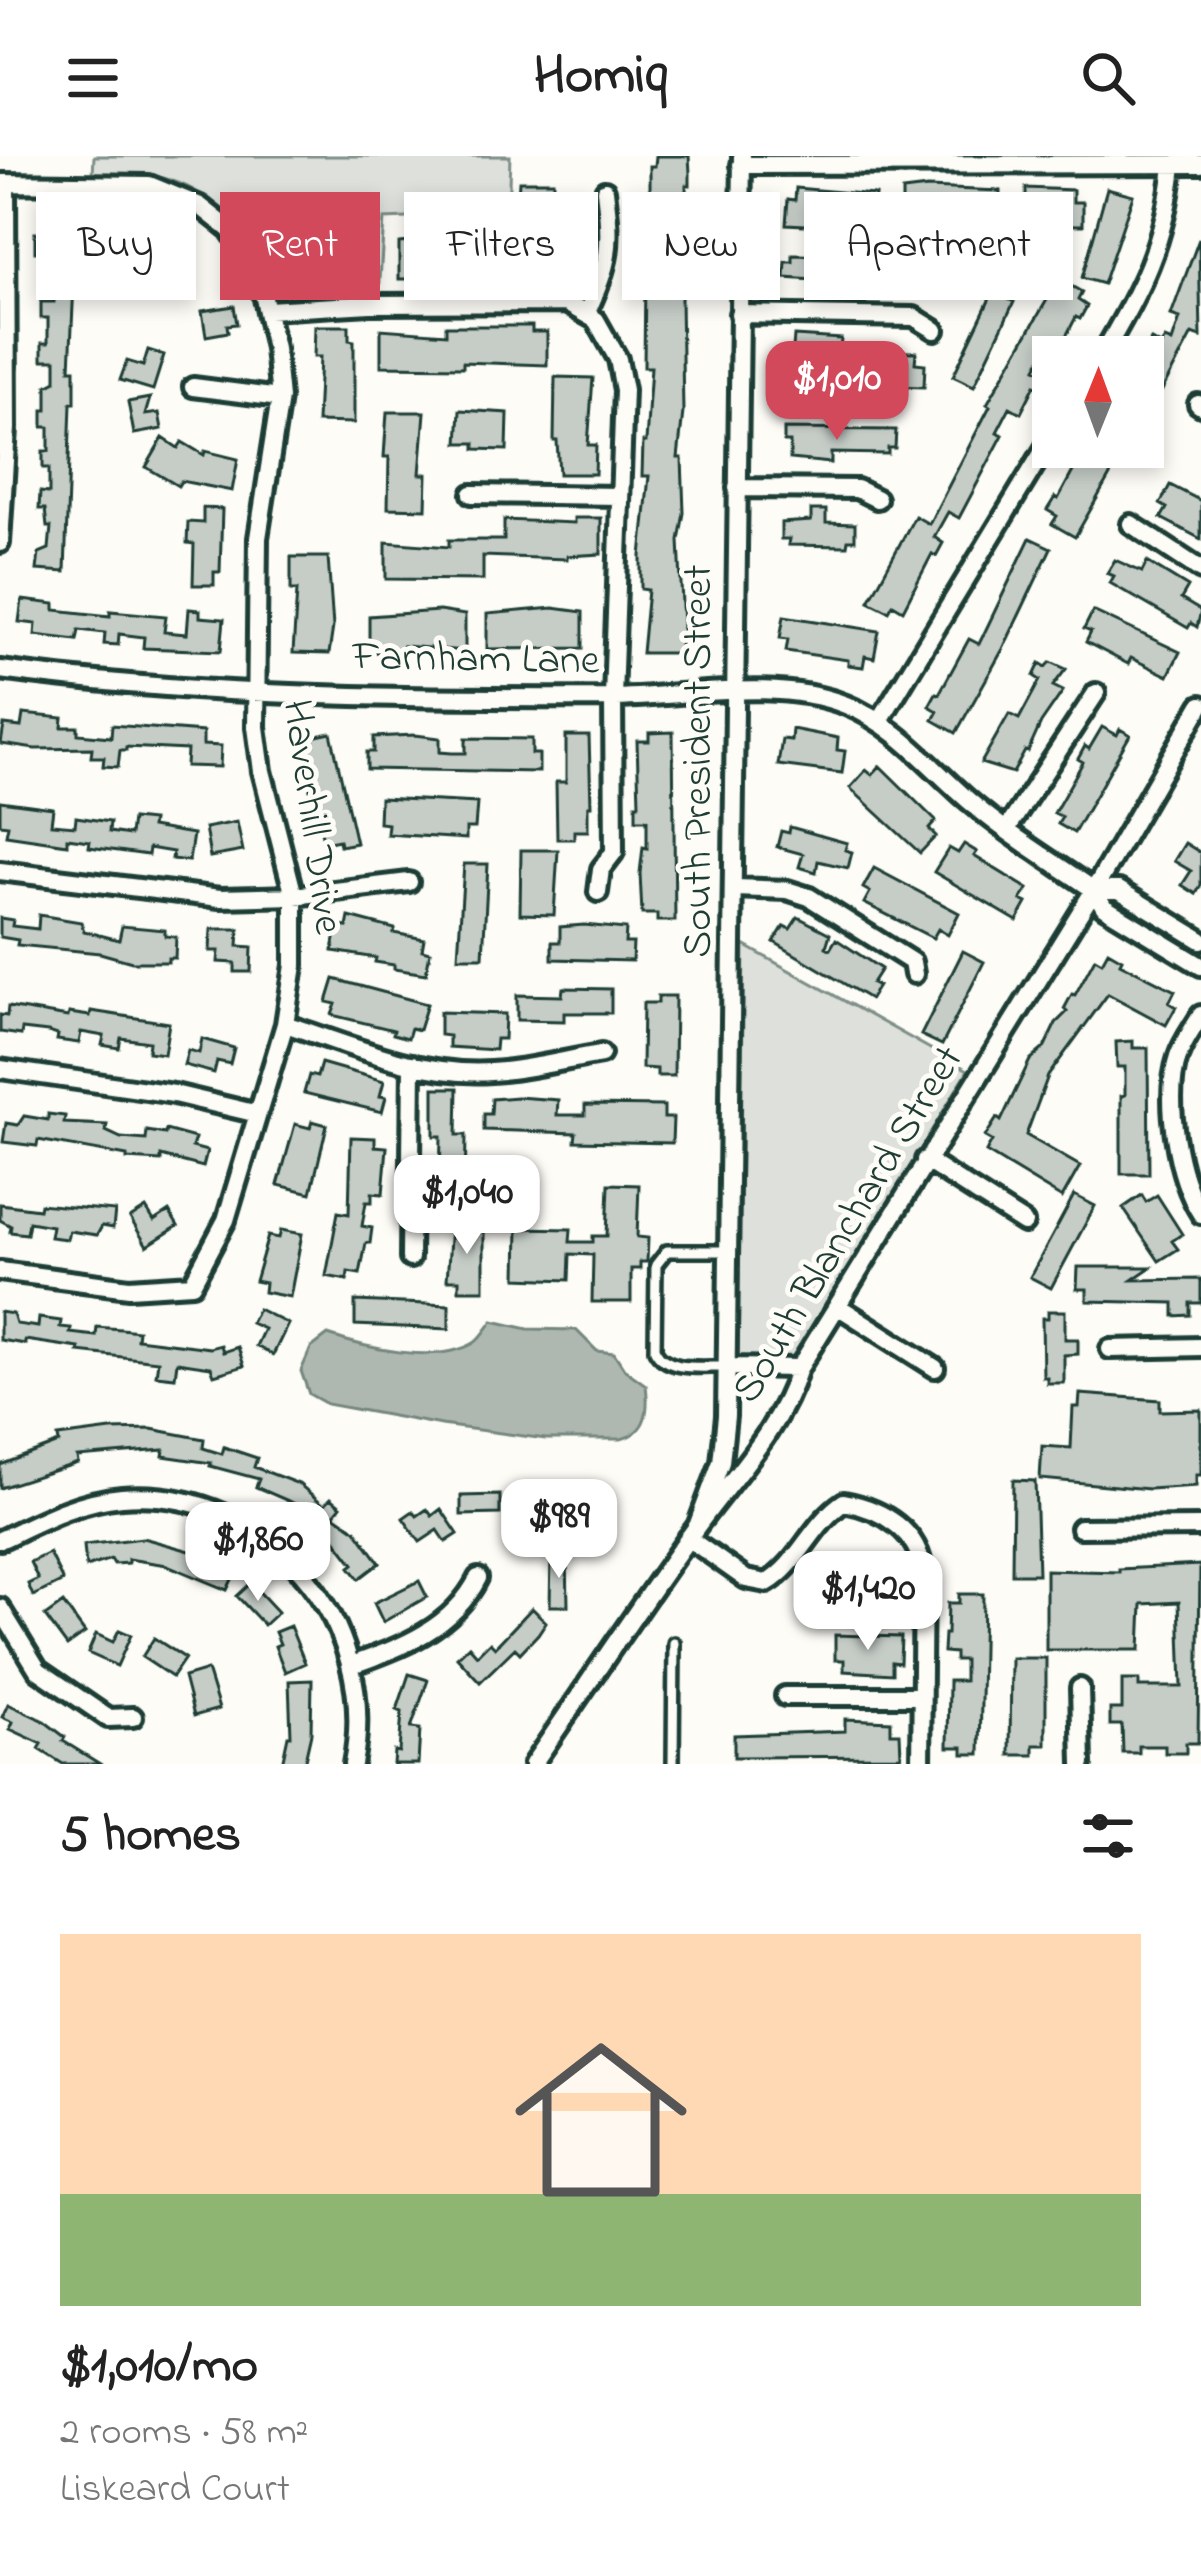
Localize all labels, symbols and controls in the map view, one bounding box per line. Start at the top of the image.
text: Homiq [534,39,667,117]
icon: menu [60,45,126,111]
icon: search [1075,45,1141,111]
chip: Buy [36,192,196,300]
chip: Rent [220,192,380,300]
chip: Filters [404,192,598,300]
chip: New [622,192,780,300]
chip: Apartment [804,192,1073,300]
north arrow [1032,336,1164,468]
map controls [1032,336,1164,468]
pin: $1,010 [739,341,935,443]
text: $1,010 [793,351,881,408]
street label: South President Street [669,564,730,958]
street label: Farnham Lane [351,627,600,693]
street label: Haverhill Drive [264,696,358,938]
street label: South Blanchard Street [718,1035,980,1415]
pin: $1,040 [369,1155,565,1257]
text: $1,040 [421,1165,513,1222]
pin: $989 [488,1479,630,1581]
text: $989 [528,1489,590,1546]
pin: $1,860 [160,1502,356,1604]
text: $1,860 [212,1512,304,1569]
pin: $1,420 [770,1551,966,1653]
text: $1,420 [820,1561,916,1618]
text: 5 homes [60,1799,241,1874]
icon: filters [1075,1803,1141,1869]
icon: home [493,2012,709,2228]
text: $1,010/mo [60,2330,258,2405]
text: 2 rooms · 58 m² [60,2405,308,2462]
text: Liskeard Court [60,2462,290,2519]

